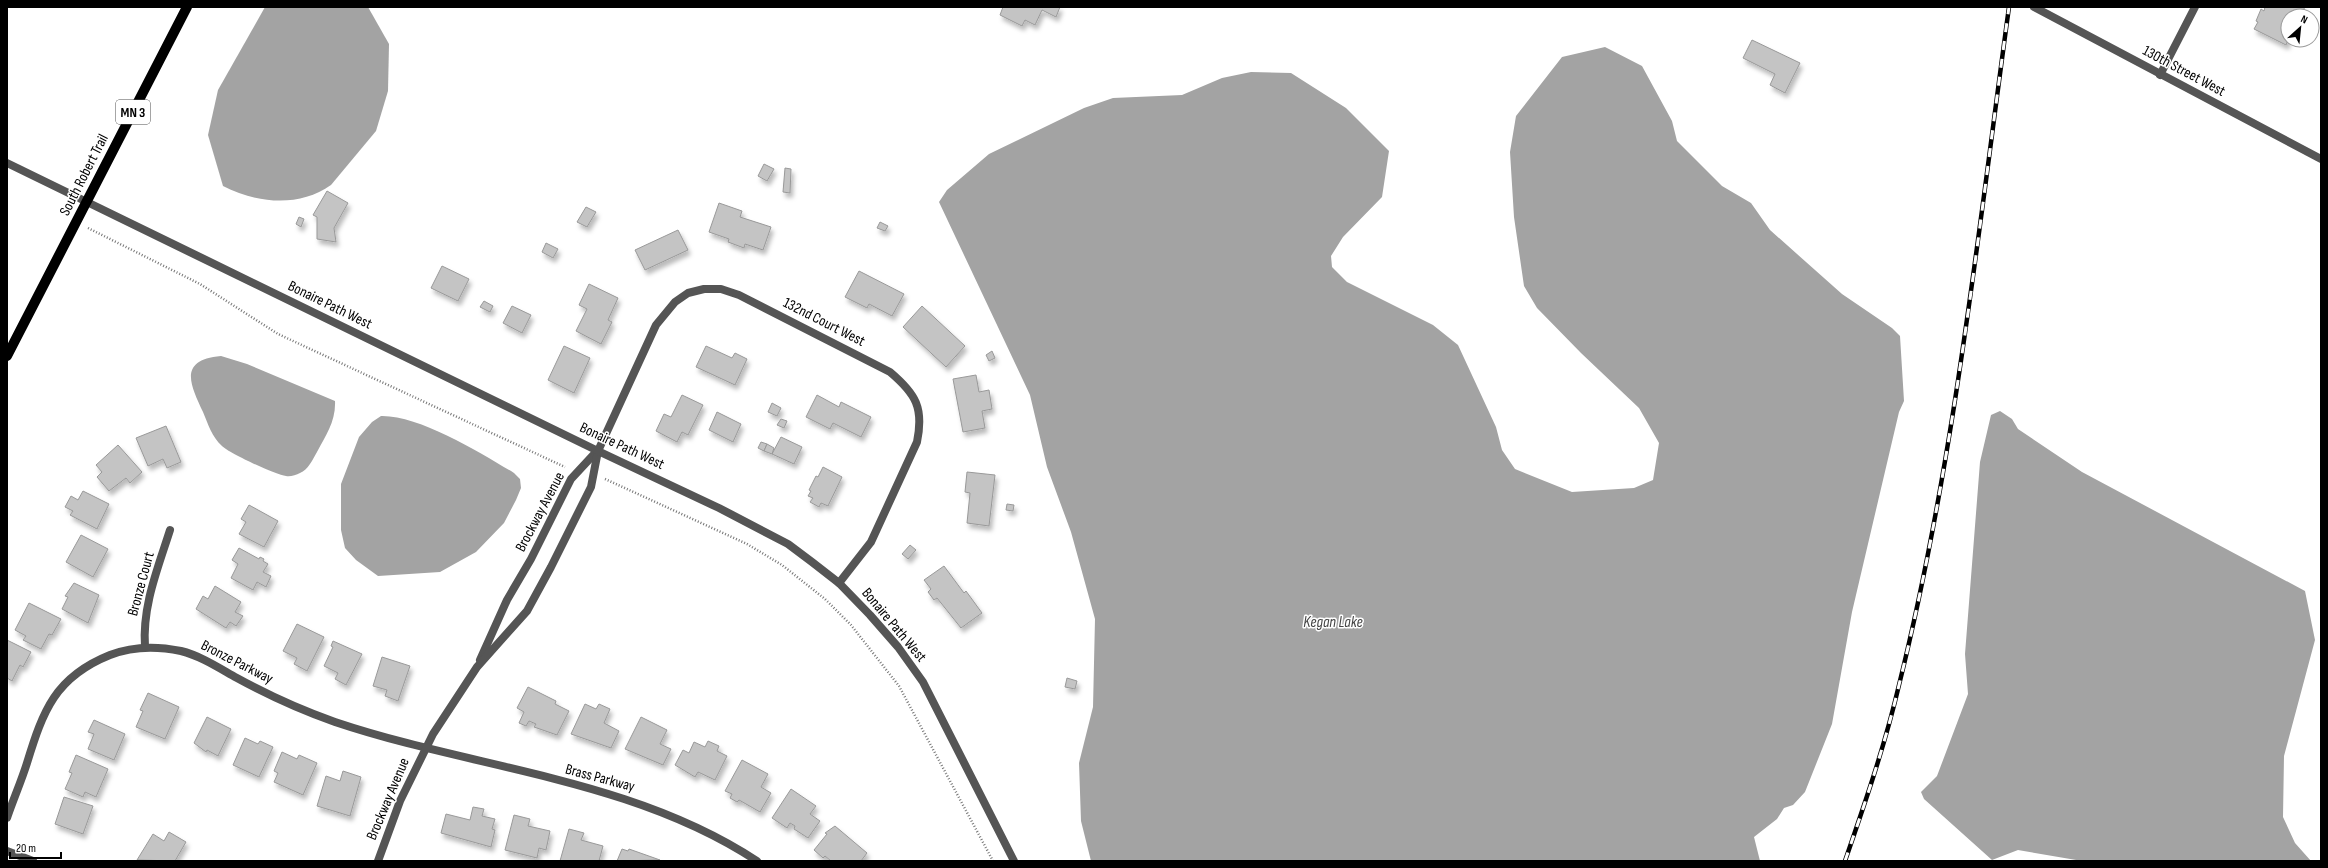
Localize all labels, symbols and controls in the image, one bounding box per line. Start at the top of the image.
north arrow [2280,8,2320,48]
text: N [2299,12,2310,27]
street label: 130th Street West [2139,41,2229,101]
road number: MN 3 [116,100,150,124]
street label: South Robert Trail [55,131,113,219]
street label: Bonaire Path West [285,276,376,334]
street label: 132nd Court West [780,293,868,351]
street label: Bonaire Path West [577,418,668,474]
street label: Brockway Avenue [511,469,569,555]
street label: Bronze Court [123,549,159,618]
street label: Bonaire Path West [857,584,931,666]
water label: Kegan Lake [1303,613,1363,632]
street label: Bronze Parkway [198,636,277,688]
street label: Brockway Avenue [362,755,414,843]
street label: Brass Parkway [563,760,637,796]
scale bar [10,834,61,860]
text: 20 m [16,841,36,856]

